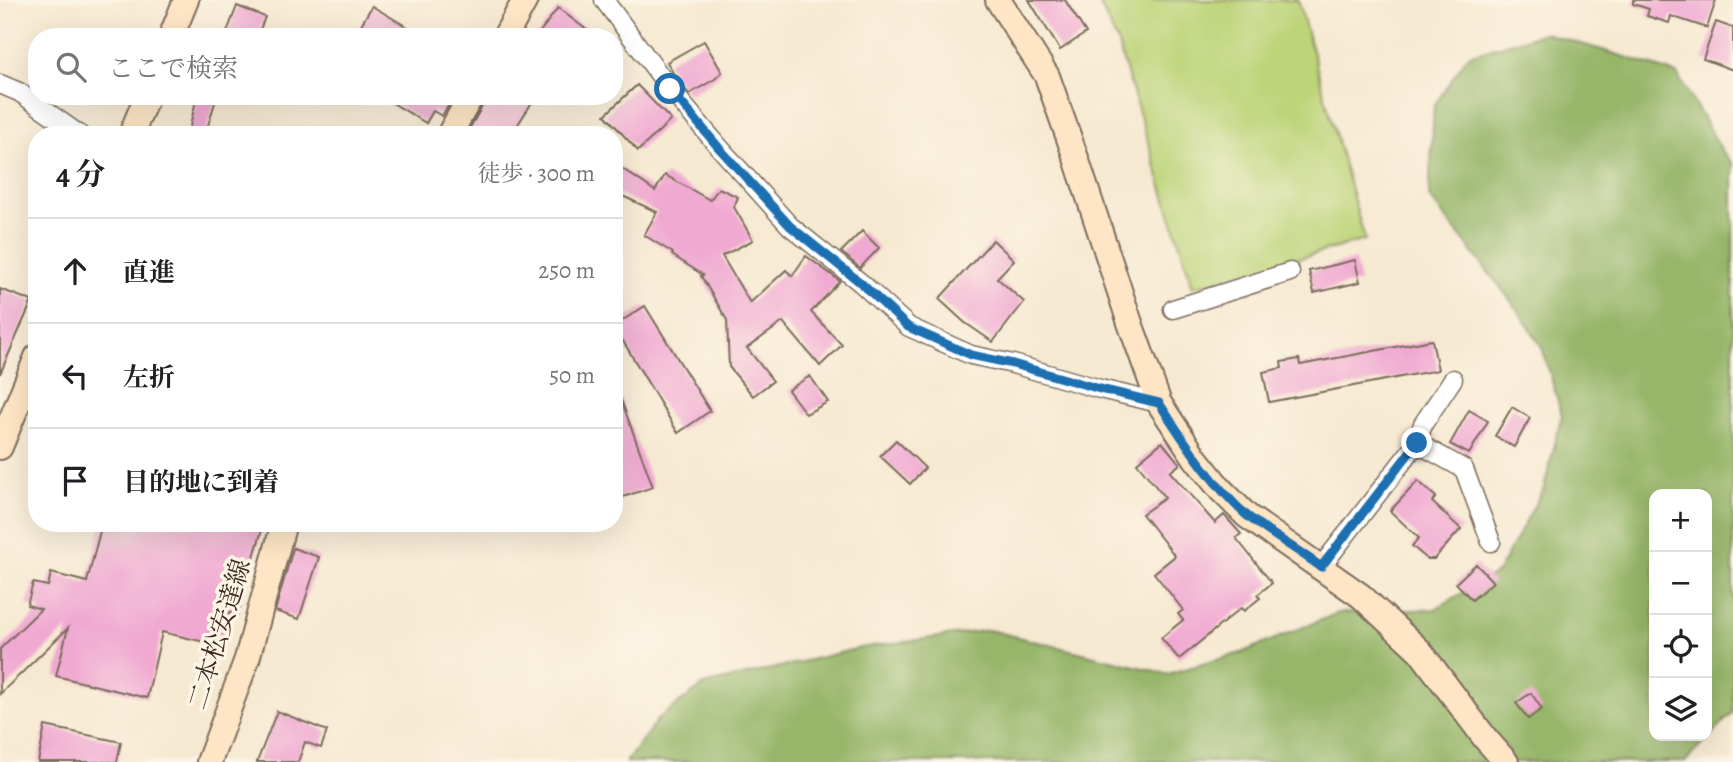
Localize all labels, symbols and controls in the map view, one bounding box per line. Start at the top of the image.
search box [28,28,623,105]
icon: search [52,48,90,86]
text: ここで検索 [108,51,238,86]
route start [654,73,685,104]
text: 4 分 [56,154,105,194]
text: 徒歩 · 300 m [478,158,595,189]
icon: ahead [56,252,94,290]
text: 直進 [123,255,175,290]
text: 250 m [538,255,595,286]
icon: left [56,357,94,395]
text: 左折 [123,360,175,395]
text: 50 m [549,360,595,391]
route end [1401,427,1432,458]
icon: arrive [56,462,94,500]
text: 目的地に到着 [123,465,279,500]
map controls [1649,489,1712,741]
button: + [1649,489,1712,552]
button: − [1649,552,1712,615]
street label: 二本松安達線 [180,554,259,714]
button: locate [1649,615,1712,678]
button: layers [1649,678,1712,741]

